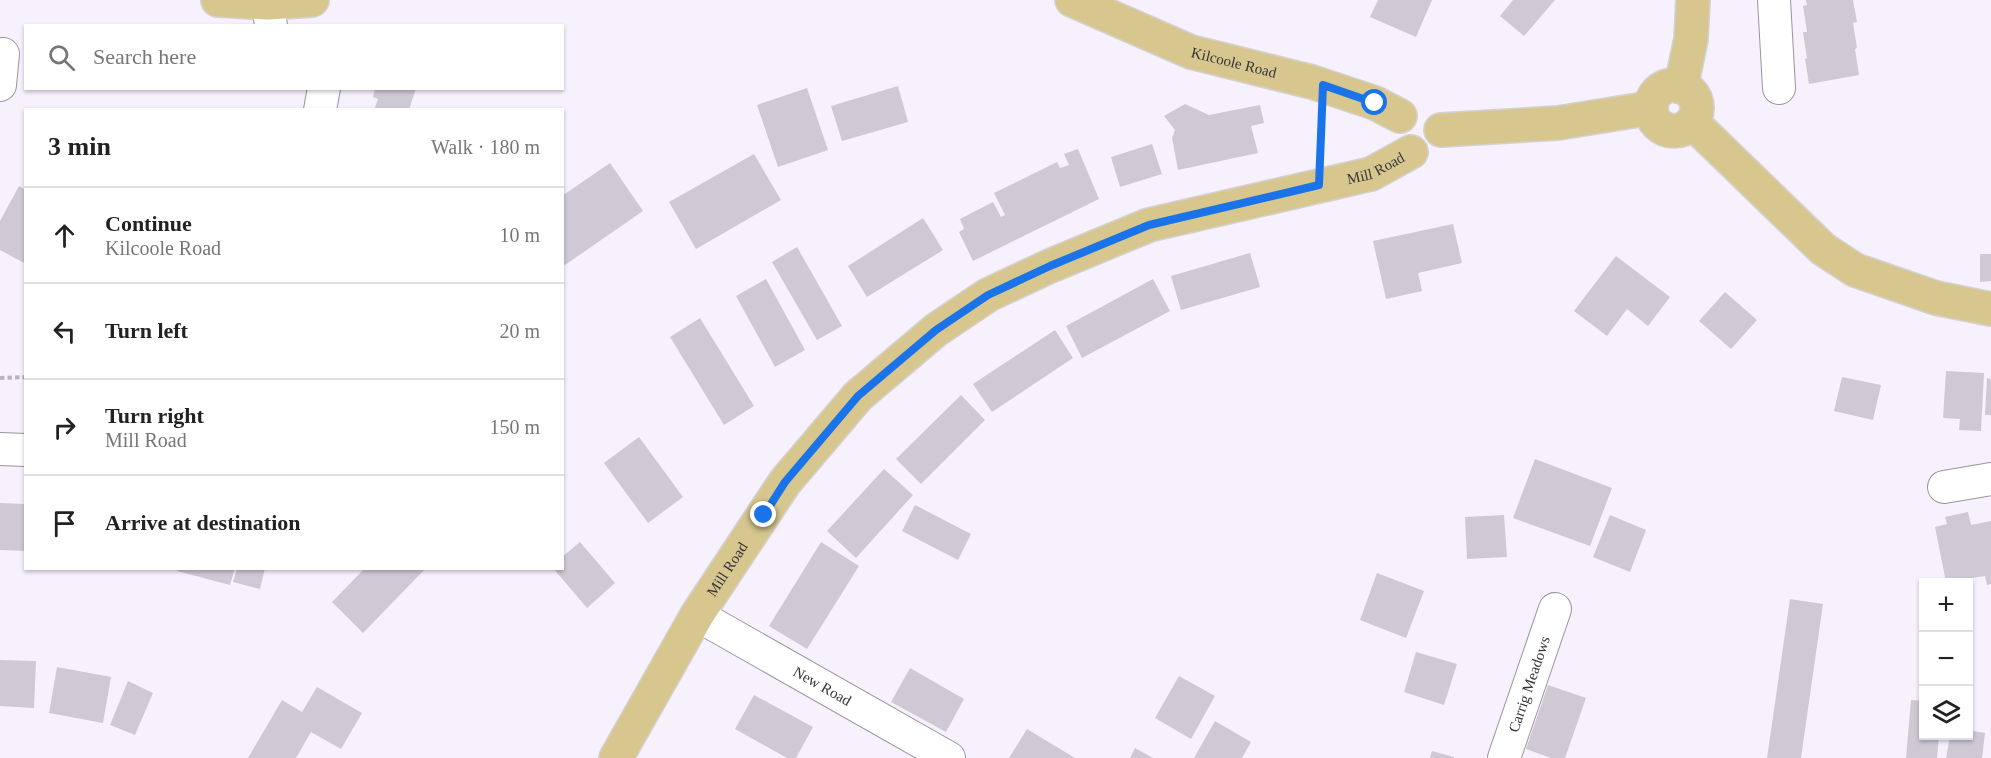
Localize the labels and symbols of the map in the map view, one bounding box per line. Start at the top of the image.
street label: Kilcoole Road [1190,44,1279,81]
route start [1361,89,1387,115]
street label: Mill Road [1345,149,1408,187]
route end [750,501,776,527]
street label: Mill Road [704,539,751,599]
street label: Carrig Meadows [1505,634,1553,734]
street label: New Road [791,663,854,709]

